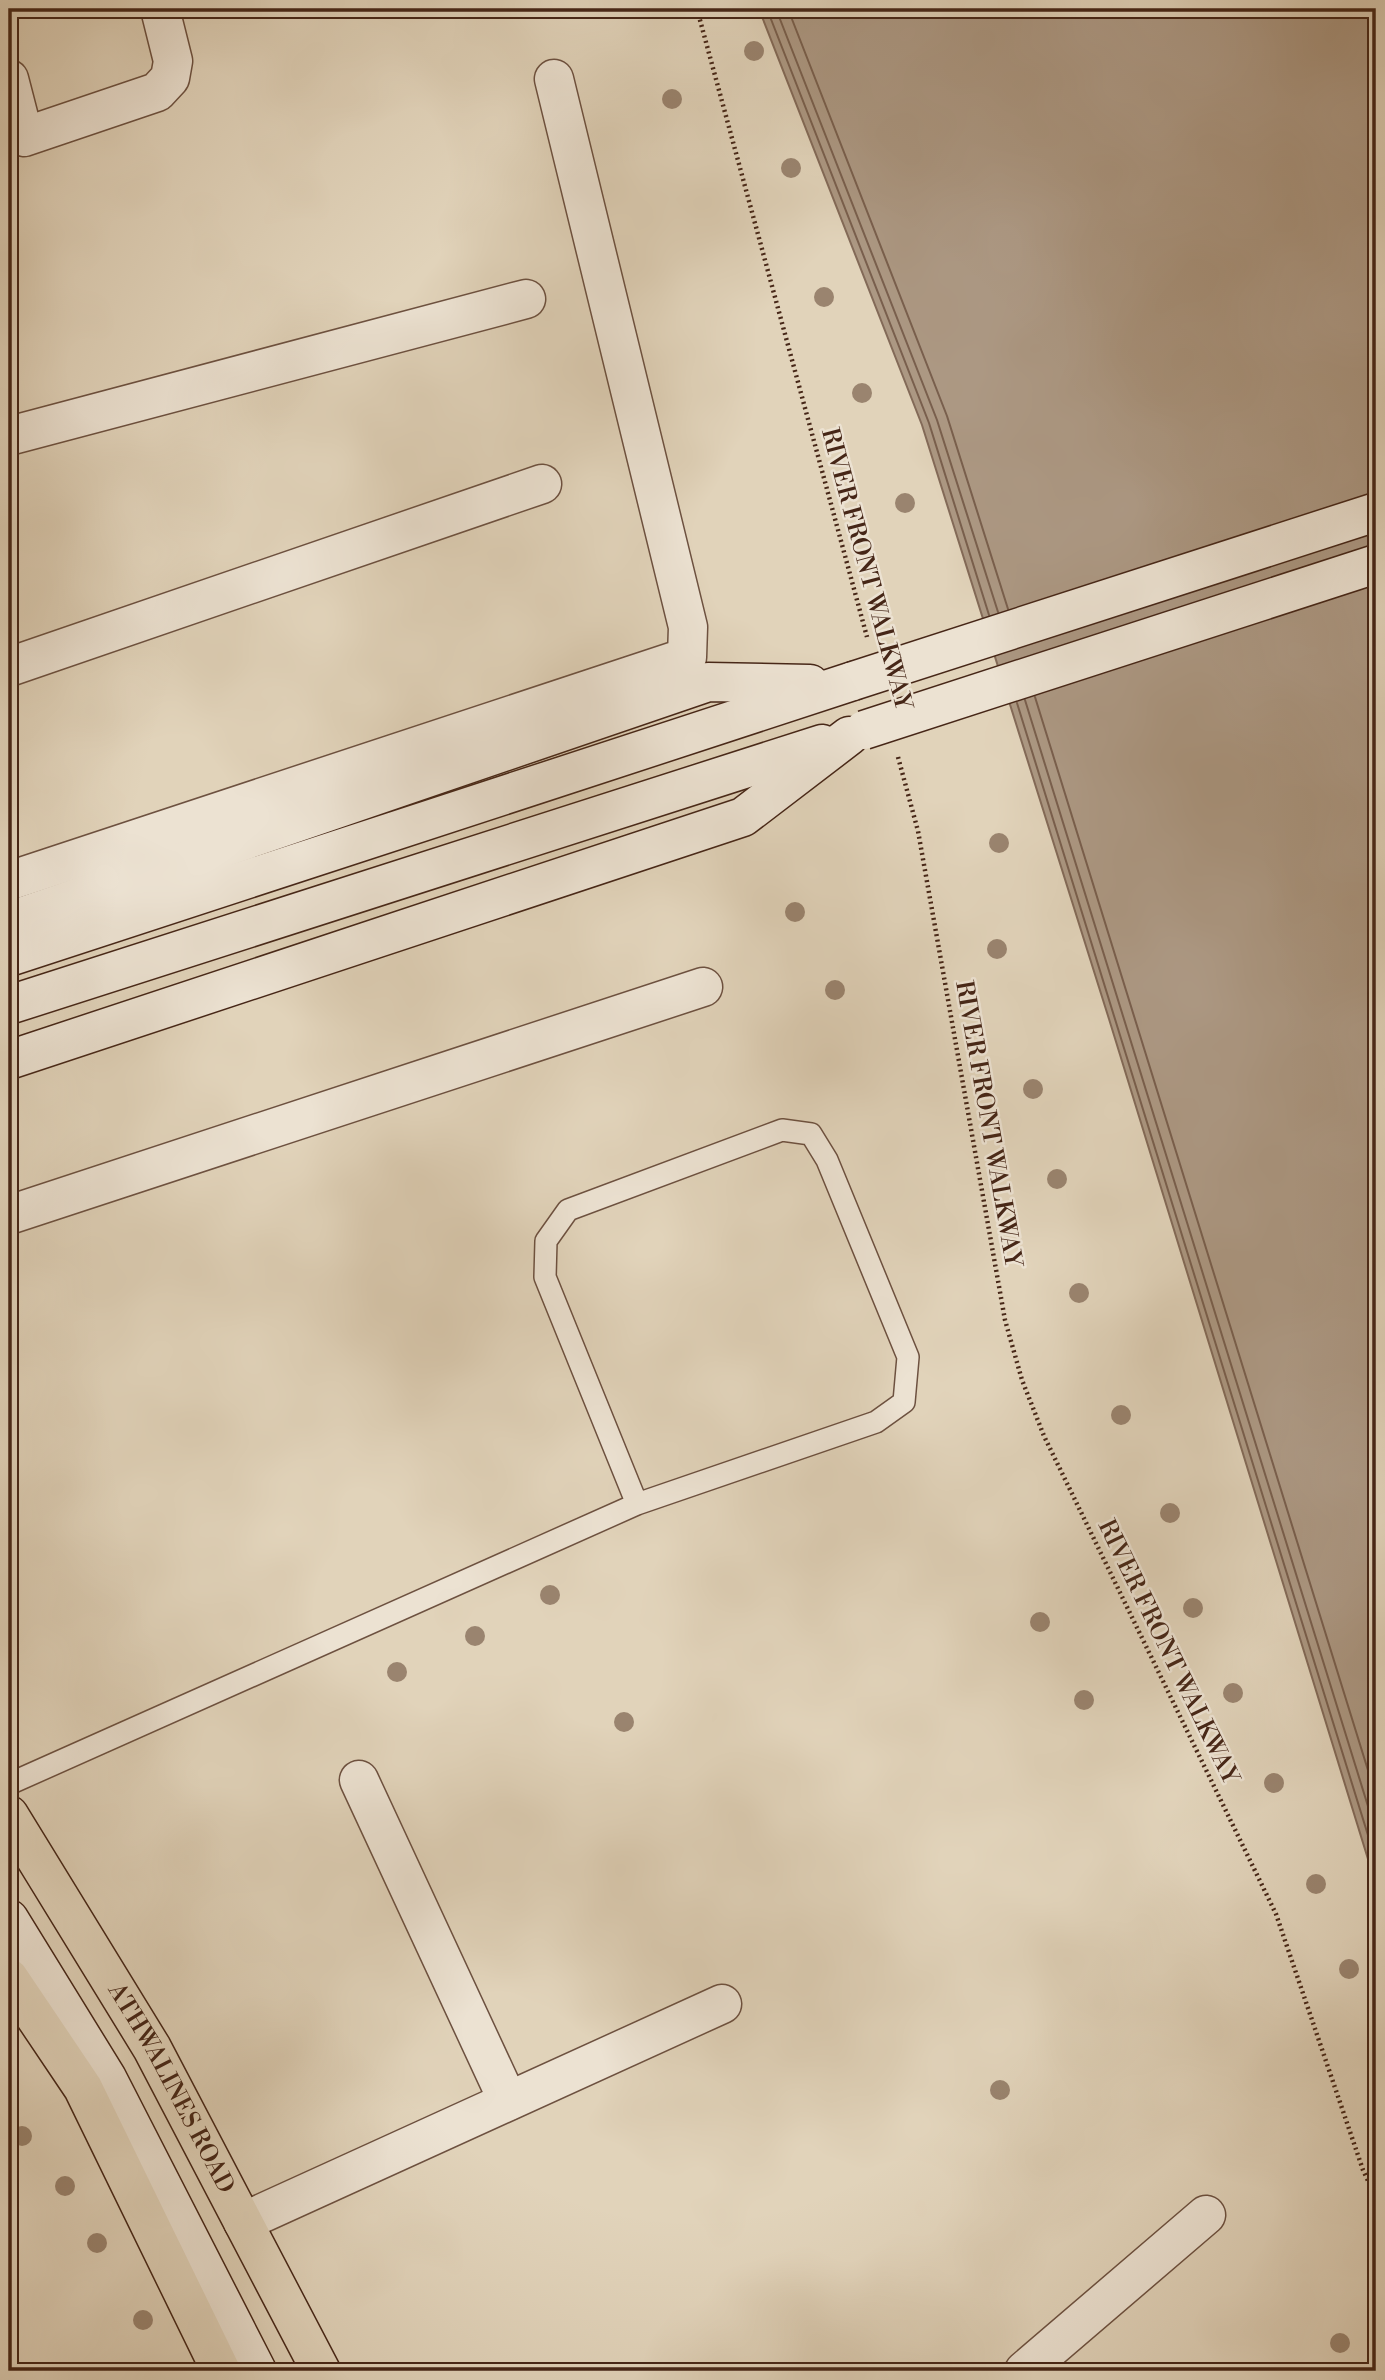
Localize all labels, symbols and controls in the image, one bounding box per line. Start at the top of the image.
street label: RIVER FRONT WALKWAY [814,425,918,714]
street label: RIVER FRONT WALKWAY [948,978,1028,1271]
street label: RIVER FRONT WALKWAY [1091,1515,1246,1790]
street label: ATHWALINES ROAD [100,1977,241,2199]

